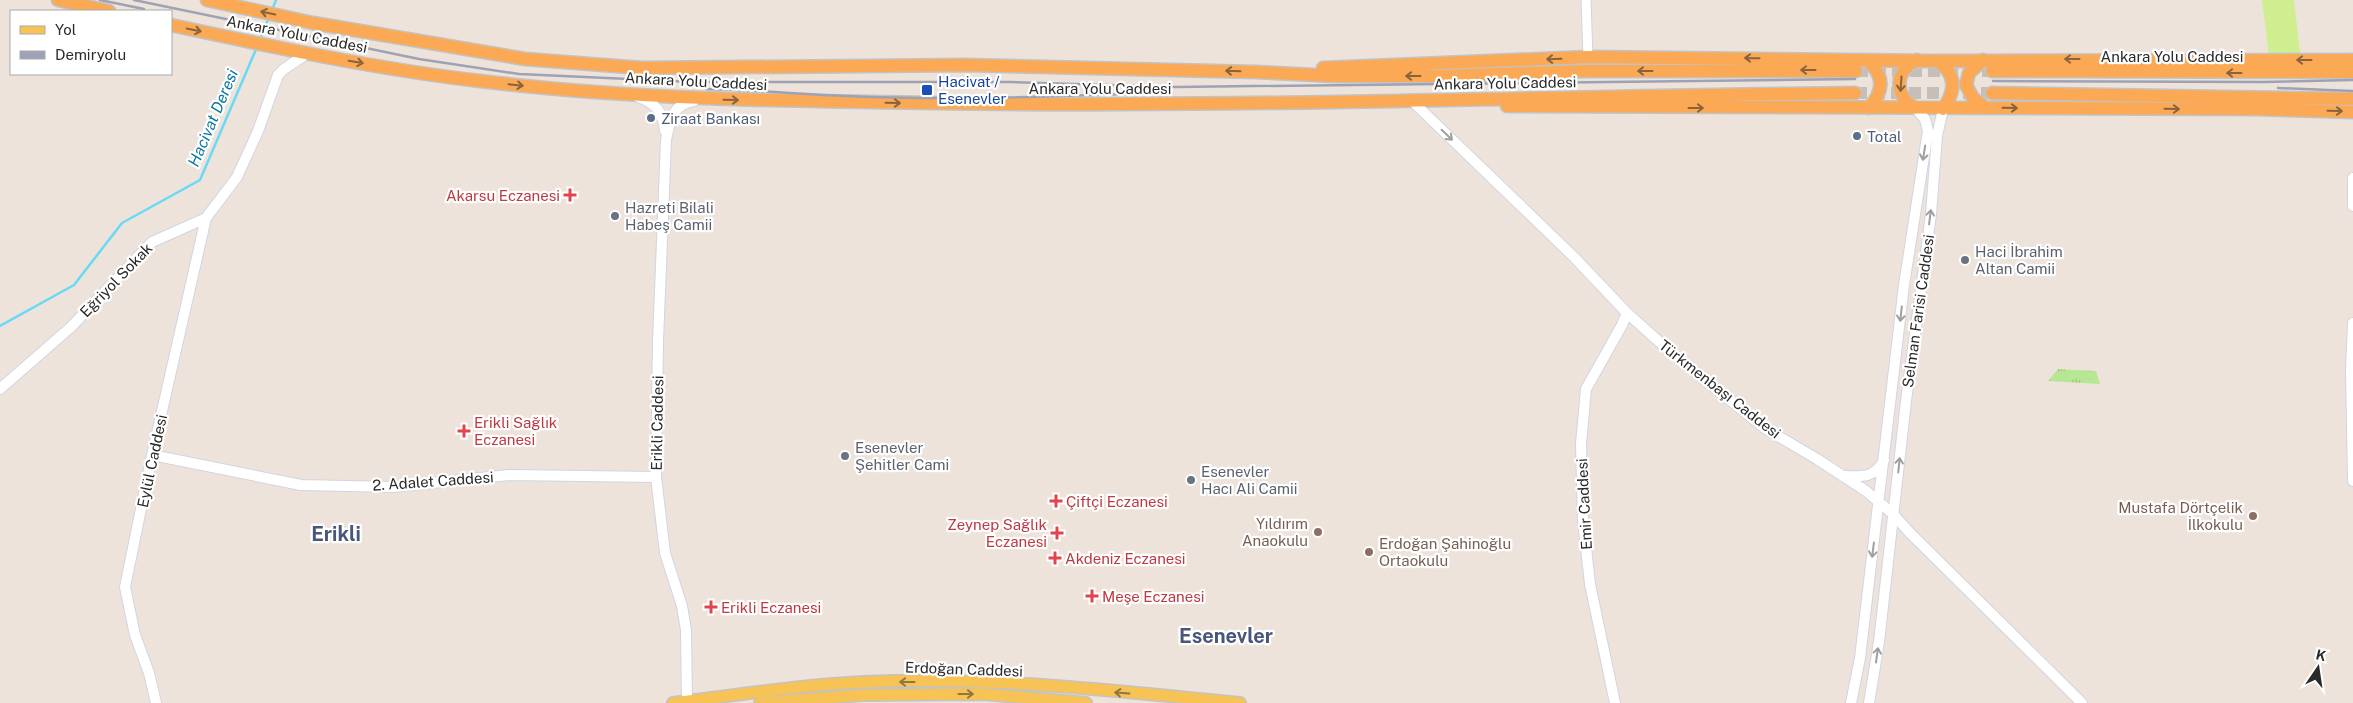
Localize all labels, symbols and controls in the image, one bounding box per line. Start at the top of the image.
one-way arrow [261,8,277,17]
legend [10,10,172,75]
street label: Ankara Yolu Caddesi [225,12,369,56]
text: Yol [55,21,76,38]
one-way arrow [186,26,202,35]
text: Demiryolu [55,46,126,63]
street label: Ankara Yolu Caddesi [2101,48,2243,65]
one-way arrow [1744,53,1760,63]
one-way arrow [1547,54,1563,63]
one-way arrow [2064,54,2080,64]
one-way arrow [2297,55,2313,65]
one-way arrow [347,57,363,67]
one-way arrow [1800,65,1816,75]
water label: Hacivat Deresi [184,66,242,170]
one-way arrow [1637,66,1654,76]
one-way arrow [1225,67,1241,76]
one-way arrow [2227,68,2243,78]
street label: Ankara Yolu Caddesi [624,69,768,93]
one-way arrow [1405,71,1422,81]
place label: Hacivat / Esenevler [938,73,1006,107]
street label: Ankara Yolu Caddesi [1433,73,1577,93]
one-way arrow [1896,75,1905,91]
one-way arrow [508,80,524,90]
street label: Ankara Yolu Caddesi [1029,80,1171,97]
marker: Hacivat / Esenevler [920,83,934,97]
one-way arrow [722,95,738,105]
one-way arrow [884,98,901,108]
one-way arrow [1687,103,1703,113]
one-way arrow [2001,103,2017,113]
one-way arrow [2164,105,2180,114]
one-way arrow [2326,107,2342,116]
place label: Ziraat Bankası [661,110,760,127]
marker: Ziraat Bankası [645,112,657,124]
place label: Total [1867,128,1902,145]
one-way arrow [1441,129,1453,141]
marker: Total [1851,130,1863,142]
one-way arrow [1919,144,1929,160]
place label: Akarsu Eczanesi [446,187,560,204]
marker: Akarsu Eczanesi [564,189,576,201]
place label: Hazreti Bilali Habeş Camii [625,199,714,233]
marker: Hazreti Bilali Habeş Camii [609,210,621,222]
one-way arrow [1925,210,1935,226]
street label: Selman Farisi Caddesi [1899,233,1937,389]
street label: Eğriyol Sokak [77,240,155,320]
place label: Haci İbrahim Altan Camii [1975,242,2063,277]
marker: Haci İbrahim Altan Camii [1959,254,1971,266]
one-way arrow [1896,305,1906,321]
street label: Türkmenbaşı Caddesi [1656,336,1784,442]
street label: Erikli Caddesi [648,375,666,471]
street label: Eylül Caddesi [134,413,170,509]
place label: Erikli Sağlık Eczanesi [474,414,557,448]
marker: Erikli Sağlık Eczanesi [458,425,470,437]
place label: Esenevler Şehitler Cami [855,439,949,473]
marker: Esenevler Şehitler Cami [839,450,851,462]
street label: Emir Caddesi [1573,458,1595,550]
one-way arrow [1894,458,1904,474]
place label: Esenevler Hacı Ali Camii [1201,463,1298,497]
street label: 2. Adalet Caddesi [372,468,494,494]
marker: Esenevler Hacı Ali Camii [1185,474,1197,486]
place label: Çiftçi Eczanesi [1066,493,1168,510]
marker: Çiftçi Eczanesi [1050,495,1062,507]
place label: Mustafa Dörtçelik İlkokulu [2118,499,2243,533]
marker: Mustafa Dörtçelik İlkokulu [2247,510,2259,522]
place label: Yıldırım Anaokulu [1242,515,1308,549]
place label: Zeynep Sağlık Eczanesi [947,516,1047,550]
district label: Erikli [311,522,361,546]
marker: Yıldırım Anaokulu [1312,526,1324,538]
marker: Zeynep Sağlık Eczanesi [1051,527,1063,539]
place label: Erdoğan Şahinoğlu Ortaokulu [1379,535,1511,569]
one-way arrow [1868,542,1878,558]
marker: Erdoğan Şahinoğlu Ortaokulu [1363,546,1375,558]
place label: Akdeniz Eczanesi [1065,550,1186,567]
marker: Akdeniz Eczanesi [1049,552,1061,564]
place label: Meşe Eczanesi [1102,588,1204,605]
marker: Meşe Eczanesi [1086,590,1098,602]
place label: Erikli Eczanesi [721,599,821,616]
marker: Erikli Eczanesi [705,601,717,613]
district label: Esenevler [1179,624,1273,648]
north arrow [2293,643,2343,693]
text: K [2314,646,2328,664]
one-way arrow [1872,647,1882,663]
street label: Erdoğan Caddesi [905,658,1023,680]
one-way arrow [900,677,916,687]
one-way arrow [1114,688,1130,697]
one-way arrow [958,689,974,699]

